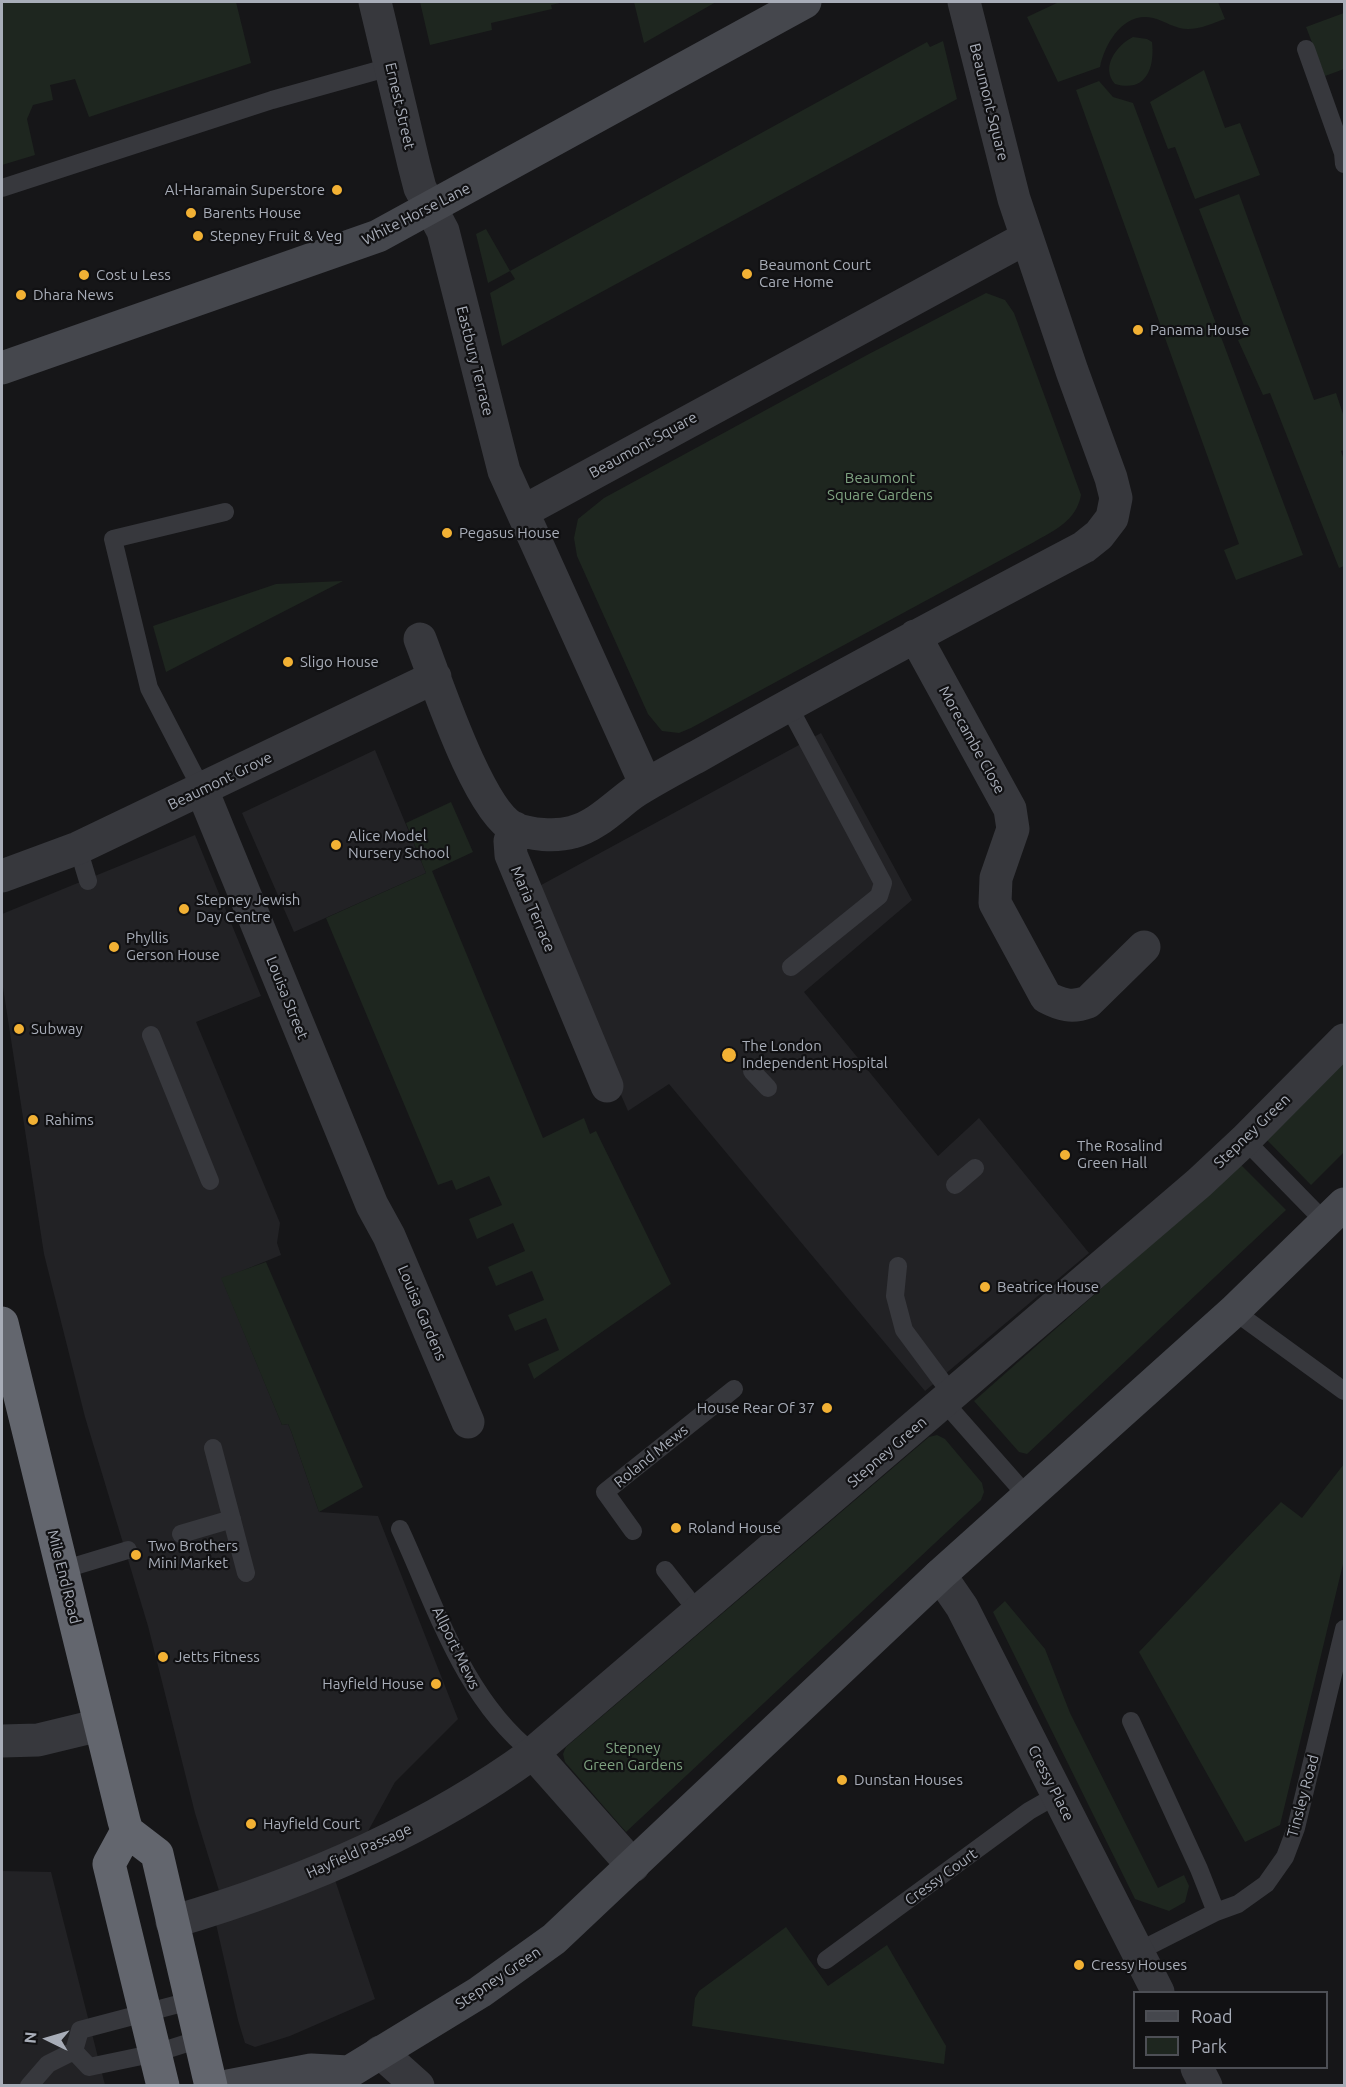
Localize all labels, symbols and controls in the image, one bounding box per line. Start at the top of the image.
street label: Beaumont Square [966,41,1012,163]
street label: Ernest Street [381,61,419,151]
street label: White Horse Lane [359,179,473,249]
place label: Al-Haramain Superstore [165,181,325,199]
marker: Al-Haramain Superstore [330,183,344,197]
place label: Barents House [203,204,301,222]
marker: Barents House [184,206,198,220]
place label: Stepney Fruit & Veg [210,227,342,245]
marker: Stepney Fruit & Veg [191,229,205,243]
place label: Beaumont Court Care Home [759,256,871,291]
place label: Cost u Less [96,266,171,284]
marker: Beaumont Court Care Home [740,267,754,281]
marker: Cost u Less [77,268,91,282]
place label: Dhara News [33,286,114,304]
marker: Dhara News [14,288,28,302]
street label: Eastbury Terrace [453,304,497,418]
place label: Panama House [1150,321,1249,339]
marker: Panama House [1131,323,1145,337]
street label: Beaumont Square [586,408,700,482]
park label: Beaumont Square Gardens [827,469,933,504]
place label: Pegasus House [459,524,560,542]
marker: Pegasus House [440,526,454,540]
place label: Sligo House [300,653,379,671]
marker: Sligo House [281,655,295,669]
street label: Morecambe Close [935,683,1009,797]
street label: Beaumont Grove [165,748,275,814]
place label: Alice Model Nursery School [348,827,449,862]
marker: Alice Model Nursery School [329,838,343,852]
street label: Maria Terrace [507,863,559,955]
place label: Stepney Jewish Day Centre [196,891,300,926]
marker: Stepney Jewish Day Centre [177,902,191,916]
place label: Phyllis Gerson House [126,929,220,964]
marker: Phyllis Gerson House [107,940,121,954]
street label: Louisa Street [262,954,312,1042]
place label: Subway [31,1020,83,1038]
marker: Subway [12,1022,26,1036]
place label: The London Independent Hospital [742,1037,888,1072]
marker: The London Independent Hospital [720,1046,738,1064]
street label: Stepney Green [1210,1090,1294,1172]
place label: Rahims [45,1111,94,1129]
marker: Rahims [26,1113,40,1127]
place label: The Rosalind Green Hall [1077,1137,1163,1172]
marker: The Rosalind Green Hall [1058,1148,1072,1162]
street label: Louisa Gardens [394,1263,450,1363]
place label: Beatrice House [997,1278,1099,1296]
marker: Beatrice House [978,1280,992,1294]
place label: House Rear Of 37 [697,1399,815,1417]
marker: House Rear Of 37 [820,1401,834,1415]
street label: Stepney Green [844,1413,930,1491]
street label: Roland Mews [610,1421,692,1491]
place label: Roland House [688,1519,781,1537]
marker: Roland House [669,1521,683,1535]
street label: Mile End Road [44,1528,84,1626]
place label: Two Brothers Mini Market [148,1537,238,1572]
marker: Two Brothers Mini Market [129,1548,143,1562]
street label: Allport Mews [428,1604,484,1692]
place label: Jetts Fitness [175,1648,260,1666]
marker: Jetts Fitness [156,1650,170,1664]
place label: Hayfield House [322,1675,424,1693]
marker: Hayfield House [429,1677,443,1691]
park label: Stepney Green Gardens [583,1739,683,1774]
street label: Cressy Place [1024,1742,1078,1824]
street label: Tinsley Road [1283,1753,1323,1839]
place label: Dunstan Houses [854,1771,963,1789]
marker: Dunstan Houses [835,1773,849,1787]
place label: Hayfield Court [263,1815,360,1833]
marker: Hayfield Court [244,1817,258,1831]
street label: Hayfield Passage [304,1820,414,1882]
street label: Cressy Court [901,1845,981,1909]
street label: Stepney Green [452,1943,544,2013]
place label: Cressy Houses [1091,1956,1187,1974]
marker: Cressy Houses [1072,1958,1086,1972]
legend [1133,1991,1328,2069]
text: Road [1191,2006,1233,2026]
north arrow [18,2009,78,2069]
text: N [21,2031,40,2044]
text: Park [1191,2036,1227,2056]

